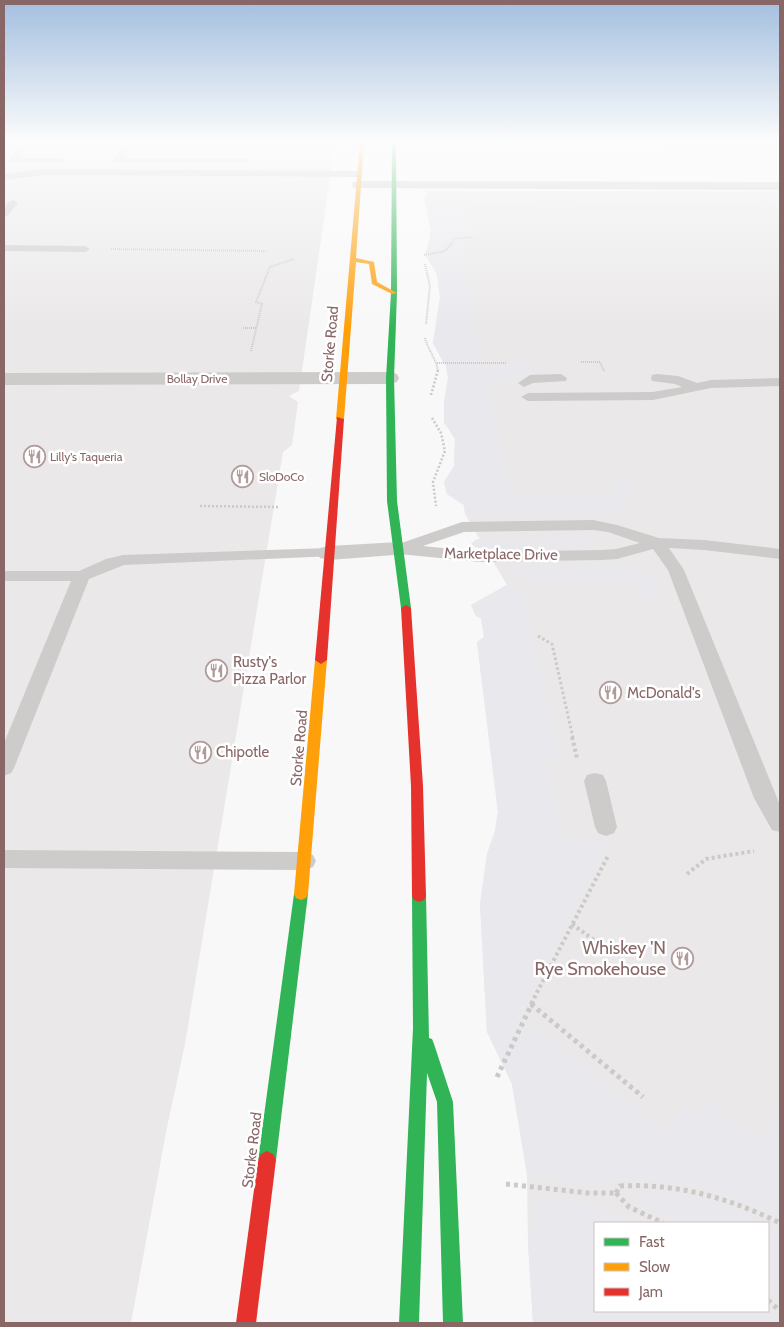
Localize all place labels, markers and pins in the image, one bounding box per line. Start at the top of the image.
restaurant icon: Lilly's Taqueria [22,444,46,468]
place label: Lilly's Taqueria [50,449,123,464]
restaurant icon: SloDoCo [231,464,255,488]
place label: SloDoCo [259,469,304,484]
place label: Rusty's Pizza Parlor [233,653,306,688]
restaurant icon: Rusty's Pizza Parlor [205,659,229,683]
restaurant icon: McDonald's [599,681,623,705]
place label: McDonald's [627,684,701,702]
restaurant icon: Chipotle [188,740,212,764]
place label: Chipotle [216,743,270,761]
place label: Whiskey 'N Rye Smokehouse [534,937,666,980]
restaurant icon: Whiskey 'N Rye Smokehouse [670,946,694,970]

